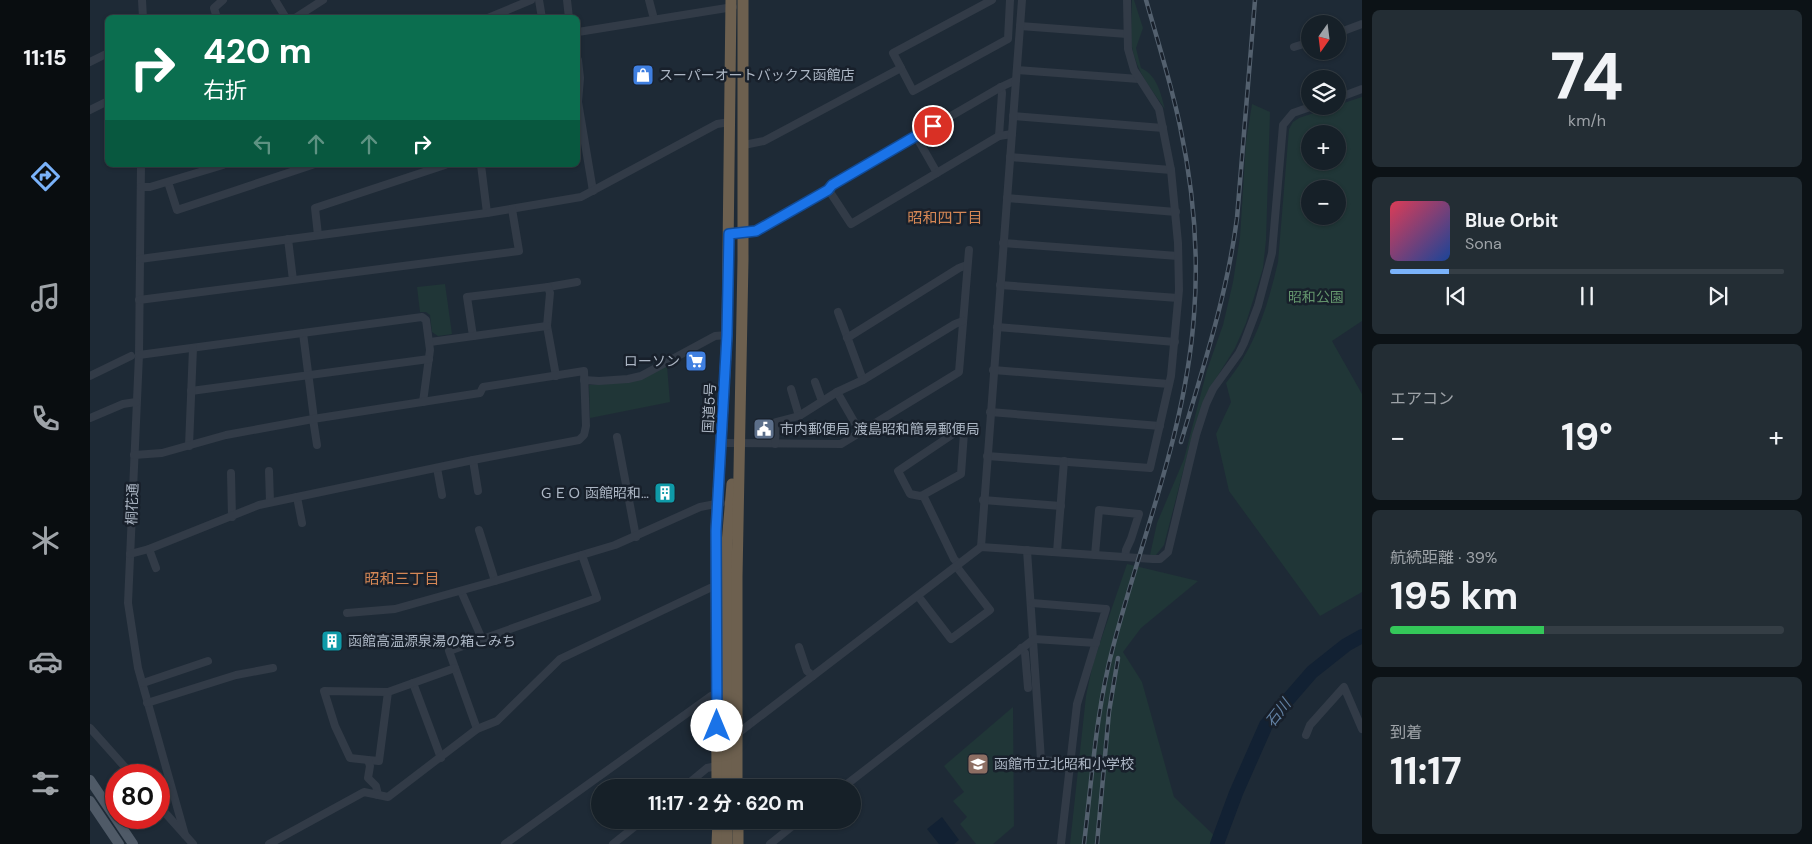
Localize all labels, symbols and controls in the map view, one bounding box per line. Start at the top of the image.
north arrow [1301,15,1346,60]
map controls [1301,15,1346,225]
text: 420 m [203,28,312,74]
icon: right [120,35,185,100]
text: 74 [1550,35,1624,119]
text: 11:15 [23,43,67,72]
shop icon: スーパーオートバックス函館店 [631,63,655,87]
place label: スーパーオートバックス函館店 [659,66,854,84]
button: layers [1301,70,1346,115]
text: 右折 [203,76,247,105]
pin [912,105,954,147]
text: km/h [1568,110,1606,131]
icon: arrive [919,112,947,140]
button: + [1301,125,1346,170]
icon: left [249,130,277,158]
icon: ahead [302,130,330,158]
icon: ahead [355,130,383,158]
icon: right [408,130,436,158]
icon: directions [28,159,63,194]
button: − [1301,180,1346,225]
district label: 昭和四丁目 [907,208,983,228]
text: Blue Orbit [1465,208,1558,233]
text: Sona [1465,233,1502,254]
icon: music [28,280,63,315]
icon: previous [1442,282,1470,310]
icon: pause [1573,282,1601,310]
icon: next [1704,282,1732,310]
park label: 昭和公園 [1288,288,1344,306]
supermarket icon: ローソン [684,349,708,373]
place label: ローソン [624,352,680,370]
street label: 国道5号 [699,382,719,434]
text: エアコン [1390,388,1454,409]
icon: phone [28,401,63,436]
text: 19° [1561,412,1613,462]
public building icon: 市内郵便局 渡島昭和簡易郵便局 [752,417,776,441]
text: − [1390,419,1405,456]
text: + [1769,419,1784,456]
place label: 市内郵便局 渡島昭和簡易郵便局 [780,420,980,438]
building icon: ＧＥＯ 函館昭和… [653,481,677,505]
street label: 桐花通 [122,483,142,525]
place label: ＧＥＯ 函館昭和… [539,484,649,502]
icon: climate [28,523,63,558]
text: 航続距離 · 39% [1390,547,1497,568]
district label: 昭和三丁目 [364,569,440,589]
text: 195 km [1390,571,1518,621]
building icon: 函館高温源泉湯の箱こみち [320,629,344,653]
place label: 函館高温源泉湯の箱こみち [348,632,516,650]
icon: car [28,644,63,679]
water label: 石川 [1261,693,1296,731]
position arrow [690,699,742,751]
text: 到着 [1390,722,1422,743]
text: 11:17 [1390,746,1462,796]
school or university icon: 函館市立北昭和小学校 [966,752,990,776]
place label: 函館市立北昭和小学校 [994,755,1134,773]
speed limit sign: 80 [105,764,170,829]
icon: filters [28,766,63,801]
text: 11:17 · 2 分 · 620 m [648,791,804,816]

